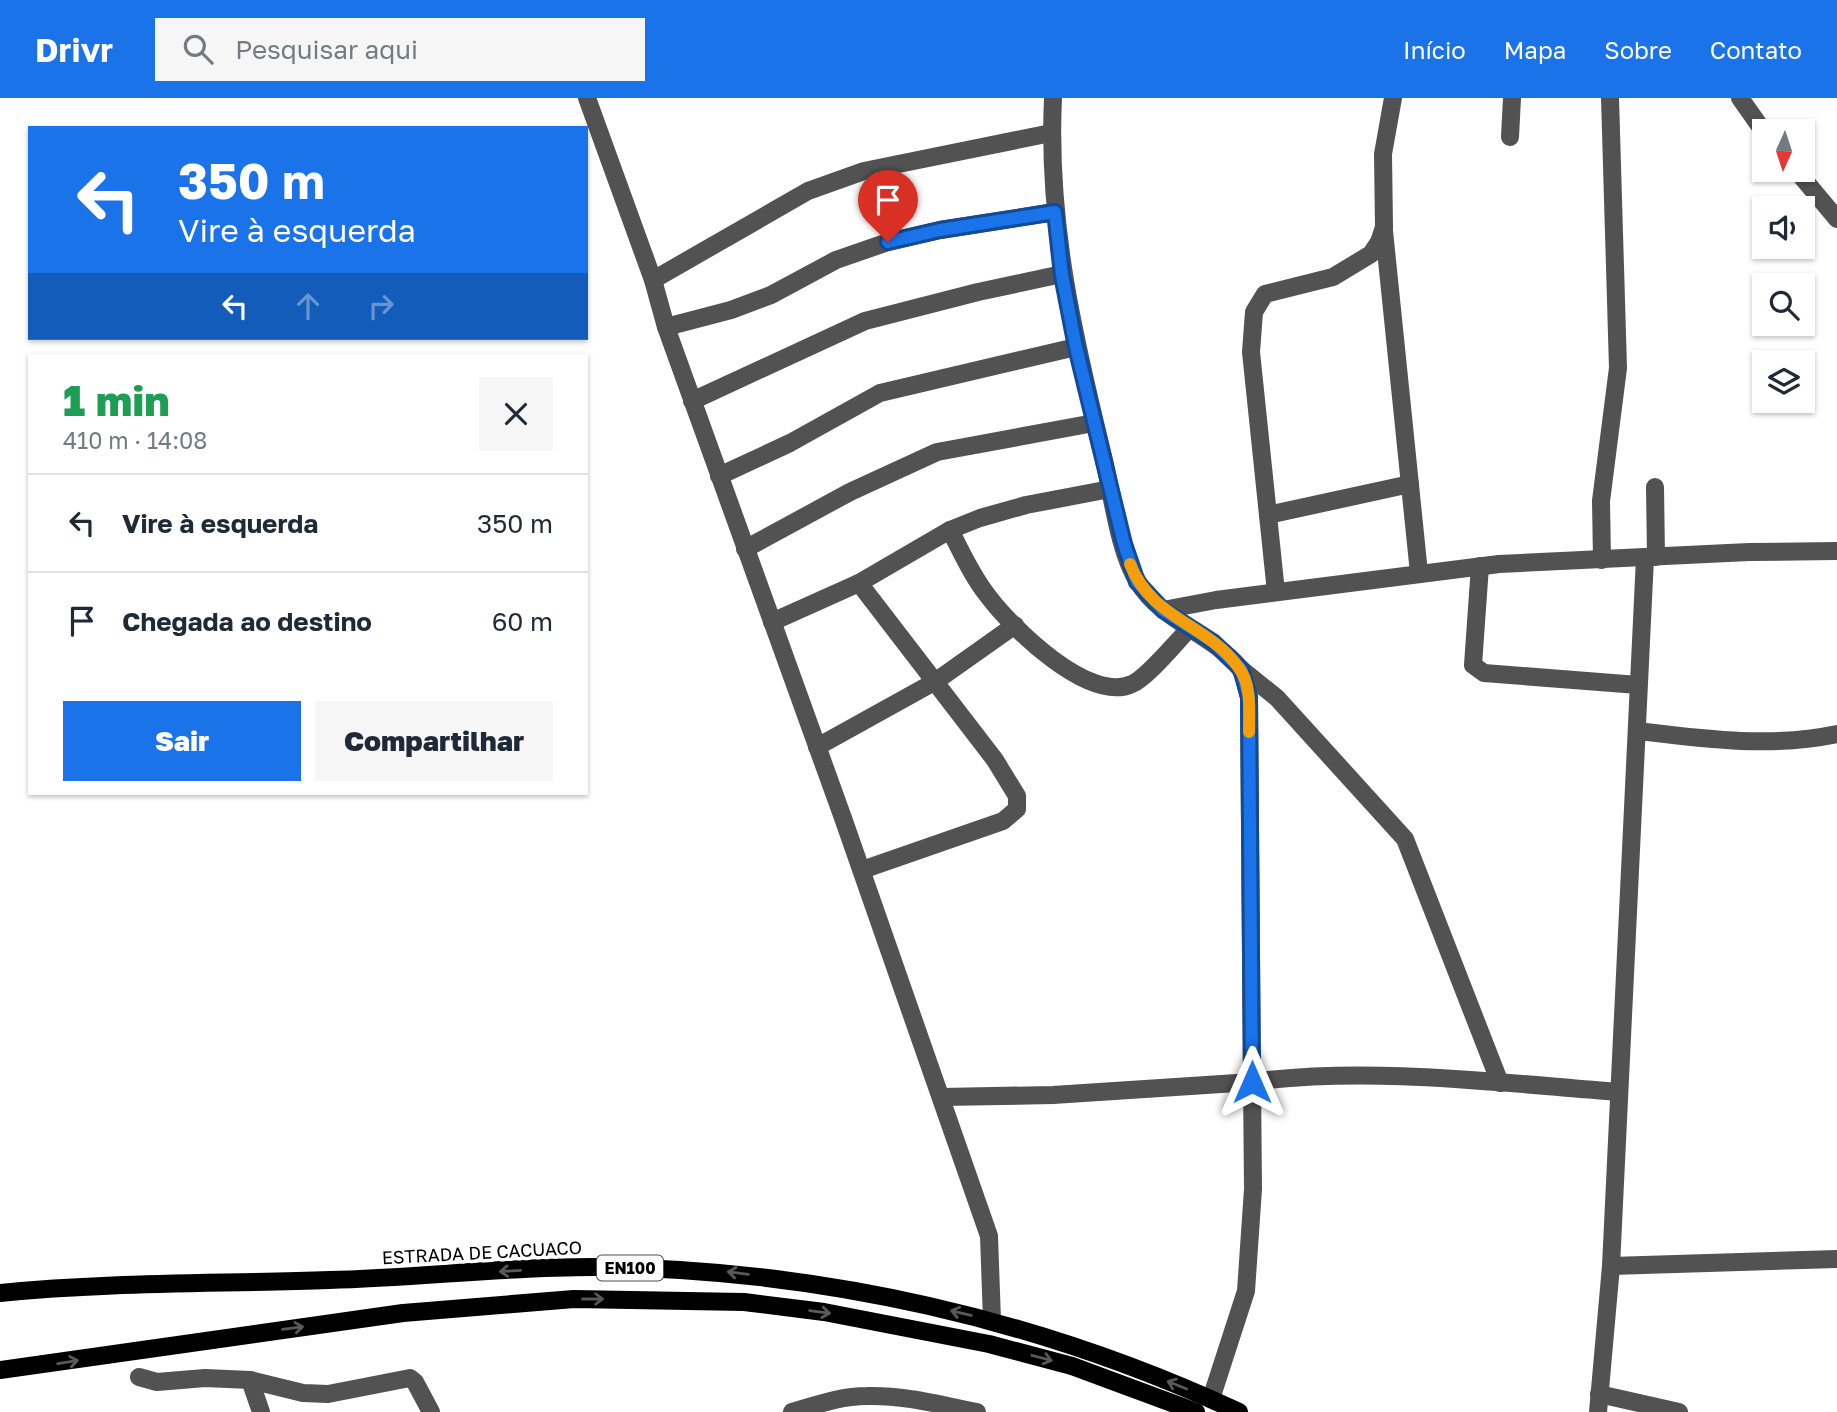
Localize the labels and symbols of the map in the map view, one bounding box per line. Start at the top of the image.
north arrow [1752,119,1815,182]
pin [858,170,918,242]
position arrow [1215,1045,1289,1119]
street label: ESTRADA DE CACUACO [381,1236,583,1268]
road number: EN100 [597,1256,663,1280]
one-way arrow [499,1264,522,1277]
one-way arrow [727,1266,749,1279]
one-way arrow [581,1292,604,1306]
one-way arrow [808,1305,831,1318]
one-way arrow [950,1306,973,1319]
one-way arrow [281,1321,303,1334]
one-way arrow [1030,1352,1053,1365]
one-way arrow [56,1355,79,1368]
one-way arrow [1167,1377,1188,1390]

